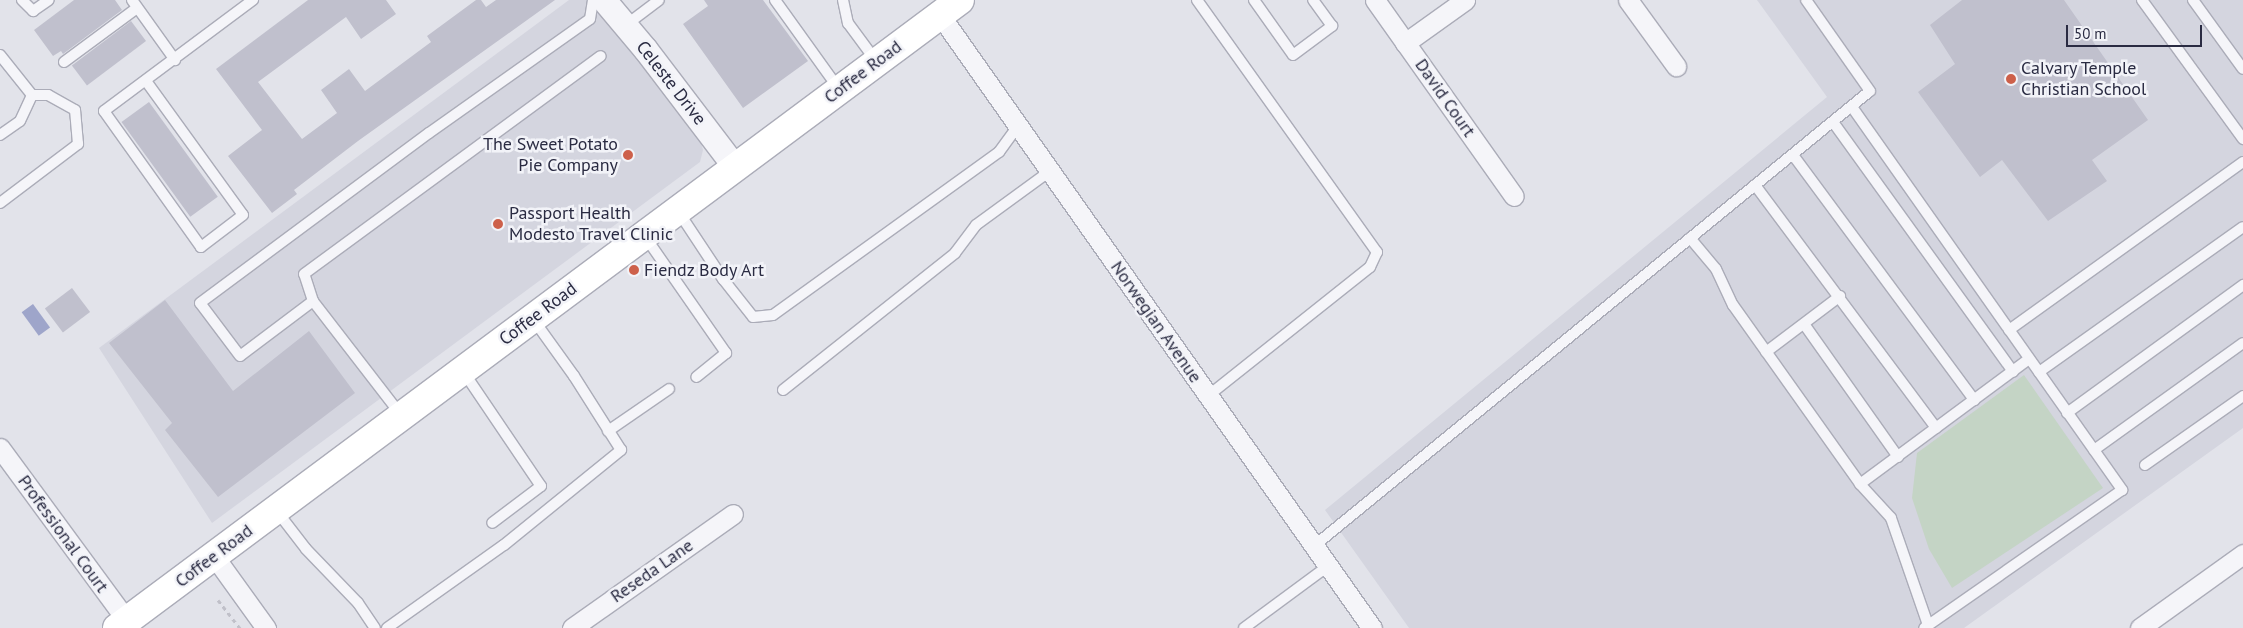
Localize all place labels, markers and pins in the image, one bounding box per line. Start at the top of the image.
place label: Calvary Temple Christian School [2021,58,2146,100]
marker: Calvary Temple Christian School [2005,73,2017,85]
place label: The Sweet Potato Pie Company [483,134,618,176]
marker: The Sweet Potato Pie Company [622,149,634,161]
place label: Passport Health Modesto Travel Clinic [509,203,674,245]
marker: Passport Health Modesto Travel Clinic [491,217,505,231]
place label: Fiendz Body Art [644,259,766,281]
marker: Fiendz Body Art [628,264,640,276]

